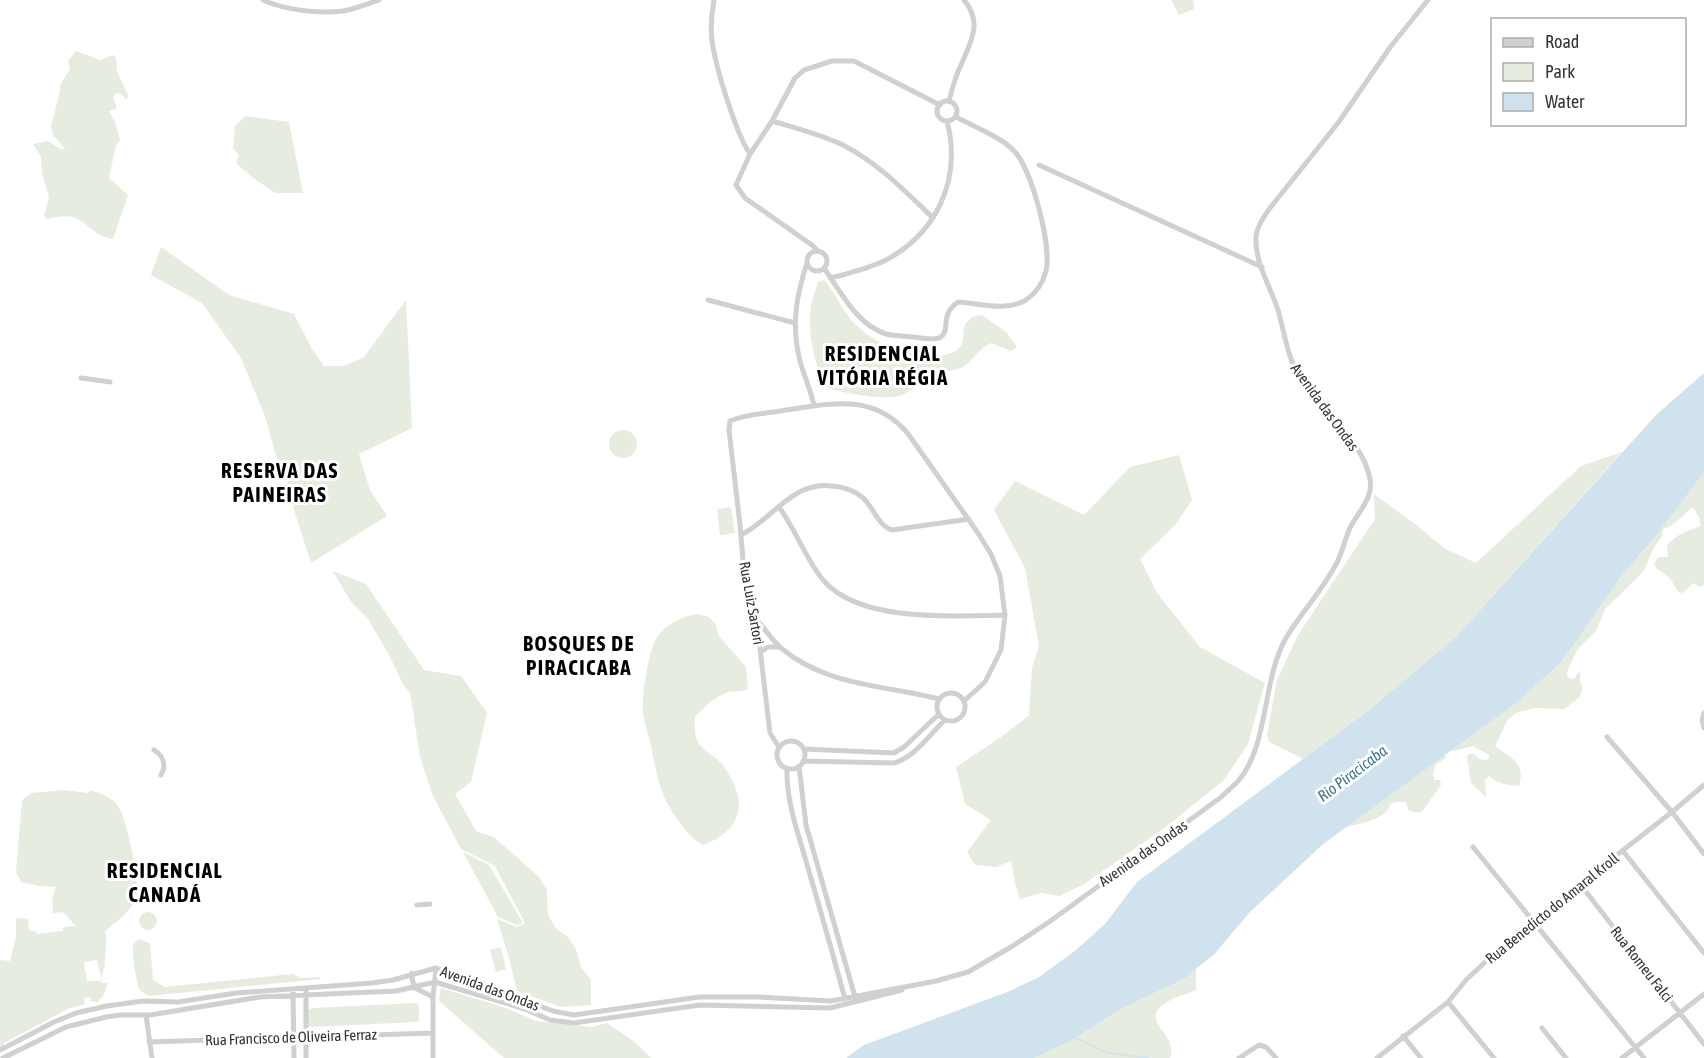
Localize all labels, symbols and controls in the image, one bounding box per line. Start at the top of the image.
legend [1491,18,1686,126]
text: Road [1545,31,1579,52]
text: Park [1545,61,1575,82]
text: Water [1545,91,1585,112]
district label: RESIDENCIAL VITÓRIA RÉGIA [816,341,949,389]
street label: Avenida das Ondas [1288,360,1362,454]
district label: RESERVA DAS PAINEIRAS [221,458,339,506]
street label: Rua Luiz Sartori [736,560,768,646]
district label: BOSQUES DE PIRACICABA [523,631,635,679]
water label: Rio Piracicaba [1314,741,1391,805]
street label: Avenida das Ondas [1096,816,1190,890]
street label: Rua Benedicto do Amaral Kroll [1482,849,1622,967]
district label: RESIDENCIAL CANADÁ [107,858,223,906]
street label: Rua Romeu Falci [1607,923,1677,1005]
street label: Avenida das Ondas [438,962,542,1014]
street label: Rua Francisco de Oliveira Ferraz [205,1025,378,1048]

